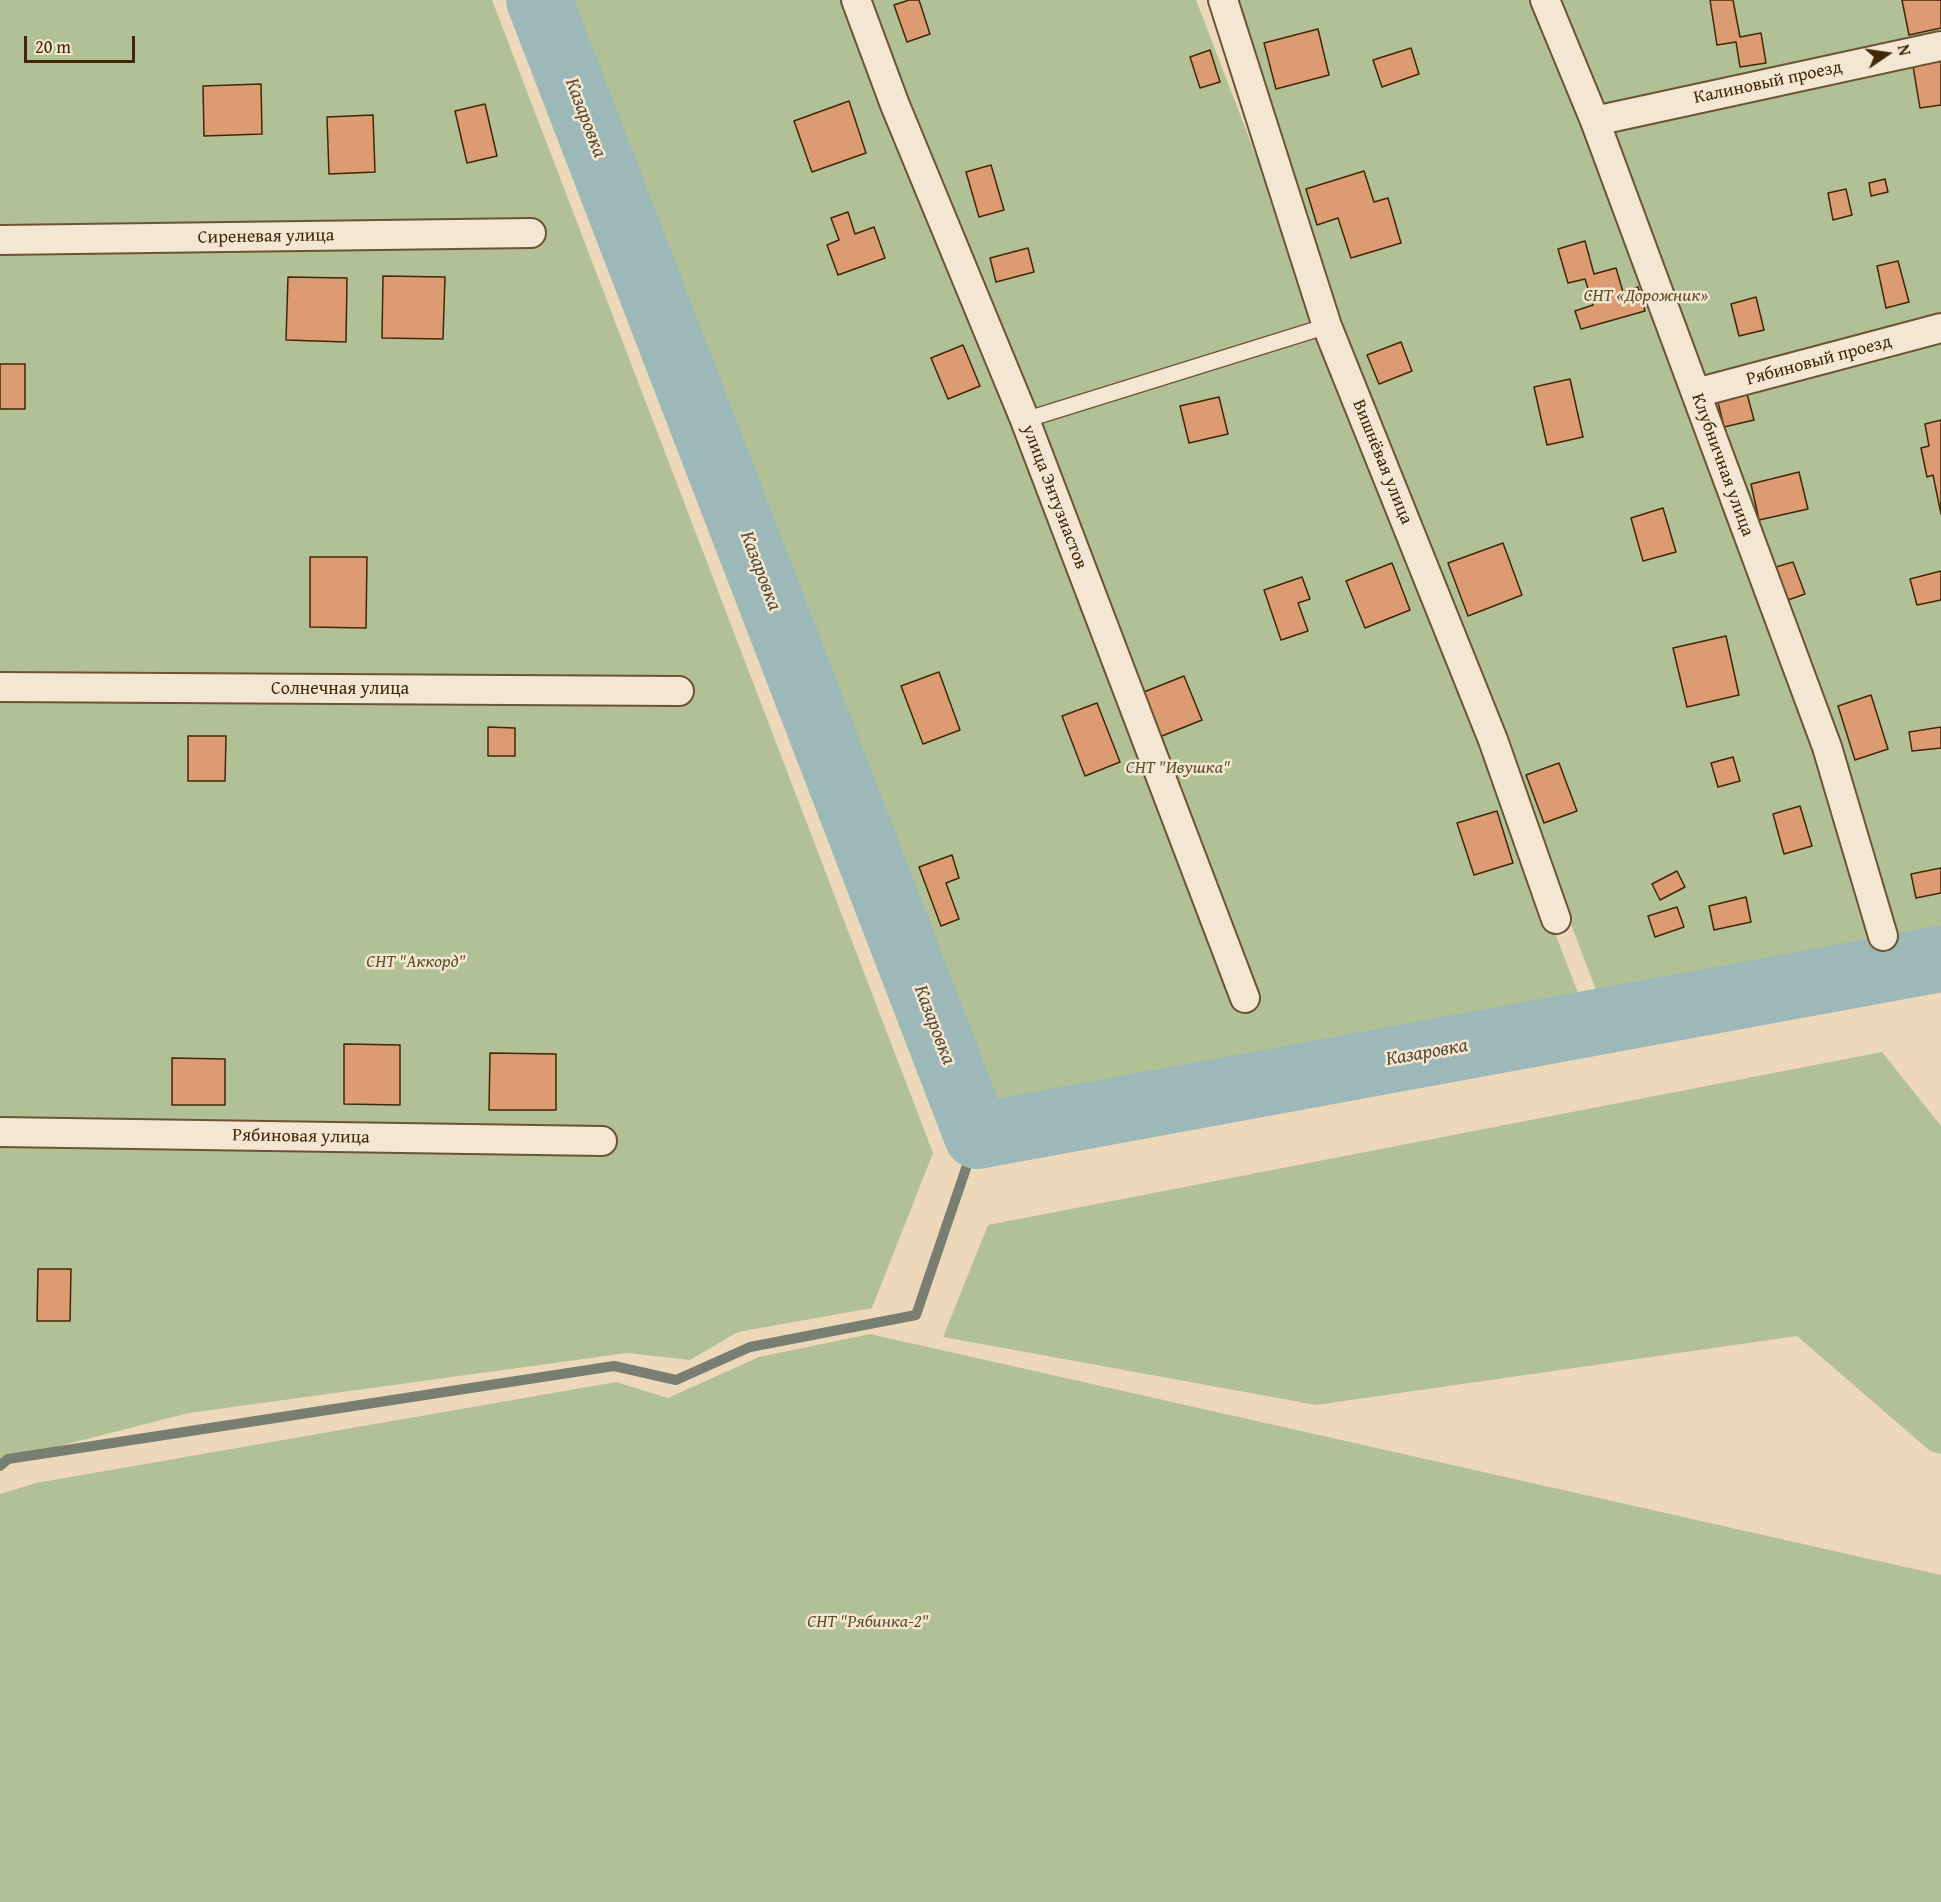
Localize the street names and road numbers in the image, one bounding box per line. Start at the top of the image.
street label: Калиновый проезд [1692,57,1844,109]
street label: Сиреневая улица [198,225,334,249]
street label: Рябиновый проезд [1744,331,1894,391]
street label: Клубничная улица [1686,390,1758,540]
street label: Вишнёвая улица [1347,397,1417,527]
street label: улица Энтузиастов [1017,422,1091,572]
street label: Солнечная улица [271,678,409,700]
street label: Рябиновая улица [232,1125,370,1149]

